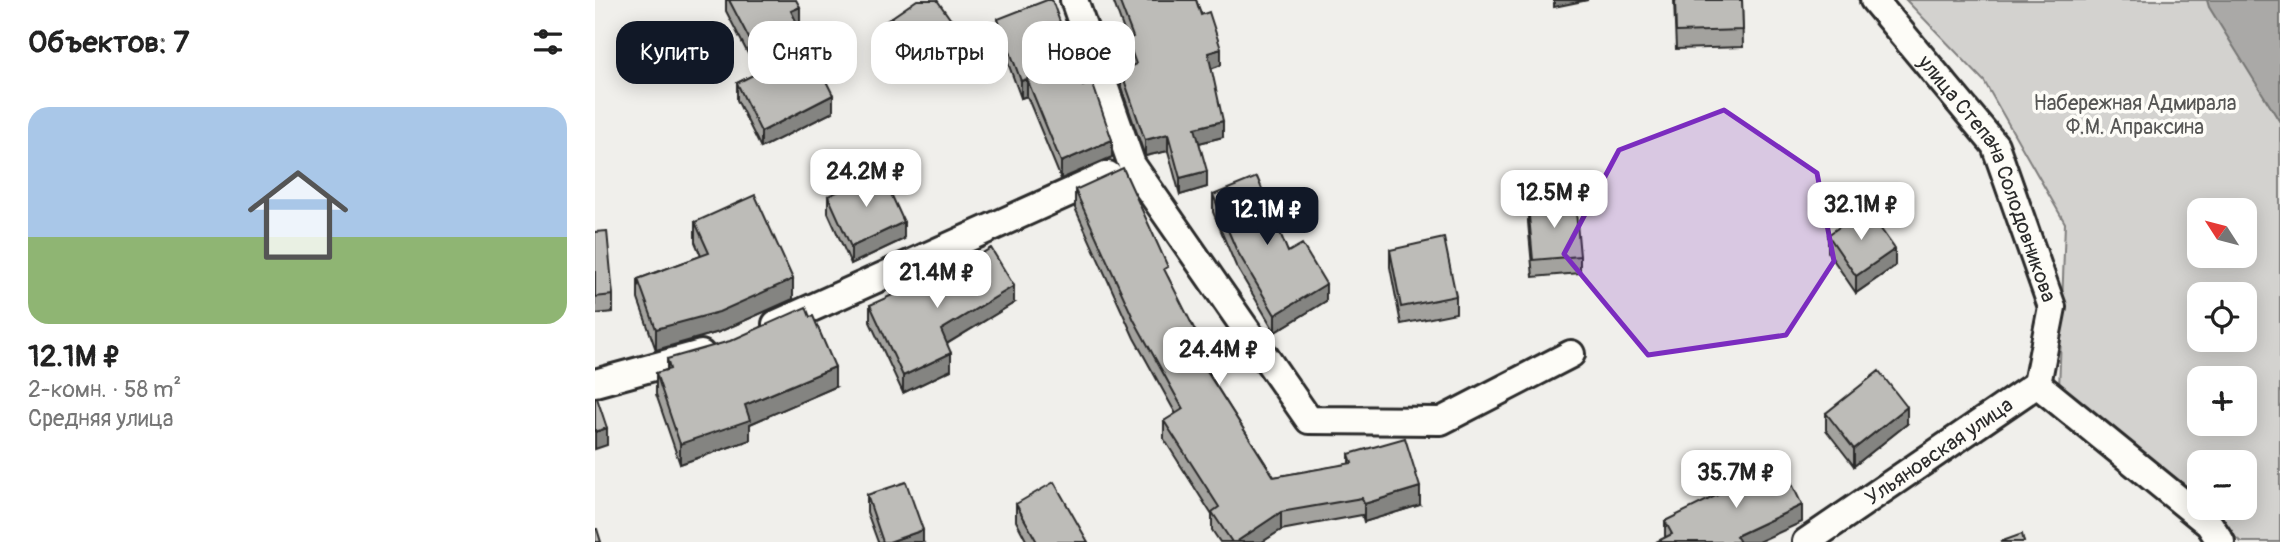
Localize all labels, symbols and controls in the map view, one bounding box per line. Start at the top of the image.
chip: Купить [616,21,734,84]
chip: Снять [748,21,857,84]
chip: Фильтры [871,21,1008,84]
chip: Новое [1022,21,1135,84]
icon: filters [529,23,567,61]
text: Объектов: 7 [28,24,189,61]
street label: улица Степана Солодовникова [1911,49,2062,306]
park label: Набережная Адмирала Ф.М. Апраксина [2033,90,2237,141]
pin: 24.2M ₽ [801,150,931,209]
icon: home [235,152,361,278]
text: 24.2M ₽ [826,157,906,186]
pin: 12.5M ₽ [1489,170,1619,230]
text: 12.5M ₽ [1517,178,1591,207]
pin: 32.1M ₽ [1796,182,1926,242]
pin: 12.1M ₽ [1202,188,1332,247]
text: 32.1M ₽ [1823,190,1899,219]
text: 12.1M ₽ [1231,195,1303,224]
north arrow [2187,198,2257,268]
map controls [2187,198,2257,520]
pin: 21.4M ₽ [872,250,1002,310]
text: 21.4M ₽ [899,258,975,287]
button: locate [2187,282,2257,352]
pin: 24.4M ₽ [1154,328,1284,387]
text: 24.4M ₽ [1179,335,1259,364]
text: 12.1M ₽ [28,338,121,375]
button: + [2187,366,2257,436]
text: 2-комн. · 58 m² [28,375,181,404]
street label: Ульяновская улица [1860,391,2018,512]
text: Средняя улица [28,404,174,433]
pin: 35.7M ₽ [1671,450,1801,510]
button: − [2187,450,2257,520]
text: 35.7M ₽ [1697,458,1775,487]

